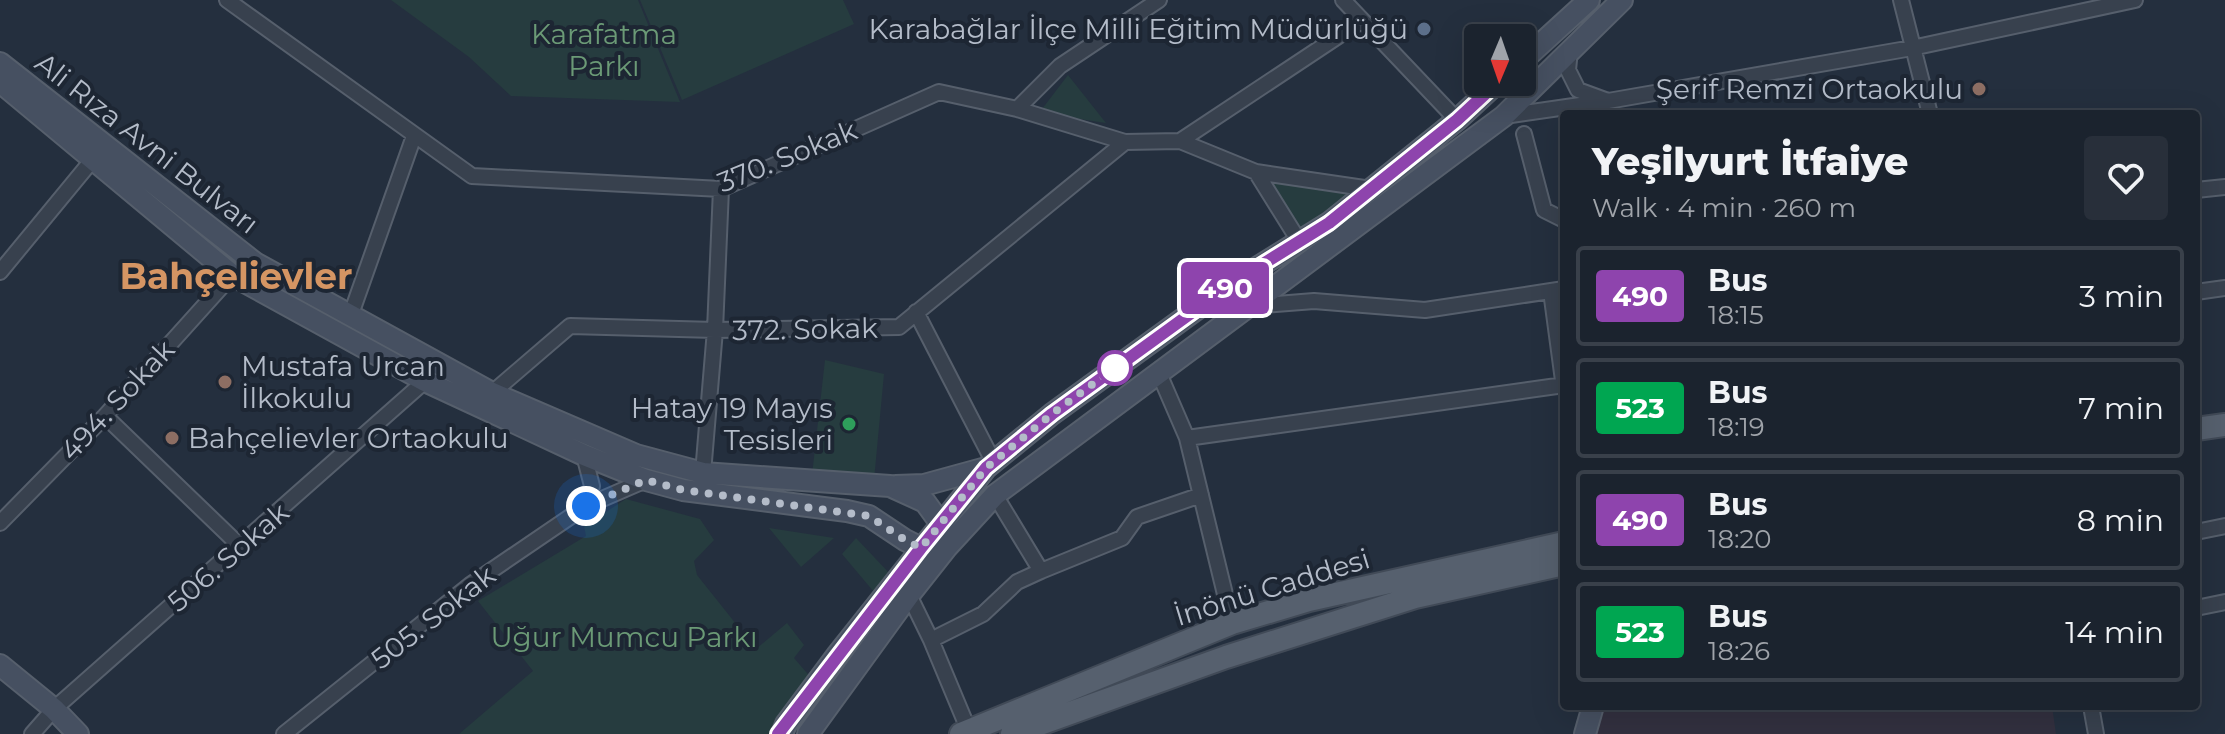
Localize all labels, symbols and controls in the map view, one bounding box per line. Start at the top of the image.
place label: Karabağlar İlçe Milli Eğitim Müdürlüğü [869,12,1408,46]
park label: Karafatma Parkı [531,17,677,83]
marker: Karabağlar İlçe Milli Eğitim Müdürlüğü [1415,20,1433,38]
north arrow [1464,24,1536,96]
map controls [1464,24,1536,96]
street label: Ali Rıza Avni Bulvarı [29,45,265,241]
place label: Şerif Remzi Ortaokulu [1656,72,1963,106]
marker: Şerif Remzi Ortaokulu [1970,80,1988,98]
street label: 370. Sokak [712,113,862,199]
button: heart [2084,136,2168,220]
text: Yeşilyurt İtfaiye [1592,138,1908,185]
text: Walk · 4 min · 260 m [1592,192,1856,224]
district label: Bahçelievler [119,254,353,298]
line badge: 490 [1179,262,1271,314]
text: Bus [1708,262,1768,299]
text: 490 [1197,271,1253,305]
text: 3 min [2079,278,2164,315]
text: 490 [1612,279,1668,313]
text: 18:15 [1708,299,1764,331]
street label: 372. Sokak [732,311,878,347]
street label: 494. Sokak [53,333,181,467]
place label: Mustafa Urcan İlkokulu [241,349,445,415]
unlabelled marker [1098,351,1132,385]
marker: Mustafa Urcan İlkokulu [216,373,234,391]
text: Bus [1708,374,1768,411]
text: 7 min [2078,390,2164,427]
place label: Hatay 19 Mayıs Tesisleri [631,391,833,457]
text: 523 [1615,391,1665,425]
text: 18:19 [1708,411,1765,443]
marker: Hatay 19 Mayıs Tesisleri [840,415,858,433]
place label: Bahçelievler Ortaokulu [188,421,509,455]
marker: Bahçelievler Ortaokulu [163,429,181,447]
your location [566,486,606,526]
text: Bus [1708,486,1768,523]
street label: 506. Sokak [160,495,296,619]
text: 8 min [2077,502,2164,539]
text: 490 [1612,503,1668,537]
text: 18:20 [1708,523,1771,555]
street label: İnönü Caddesi [1170,541,1374,633]
street label: 505. Sokak [364,558,502,676]
text: Bus [1708,598,1768,635]
text: 14 min [2065,614,2164,651]
text: 523 [1615,615,1665,649]
park label: Uğur Mumcu Parkı [490,620,758,654]
text: 18:26 [1708,635,1770,667]

